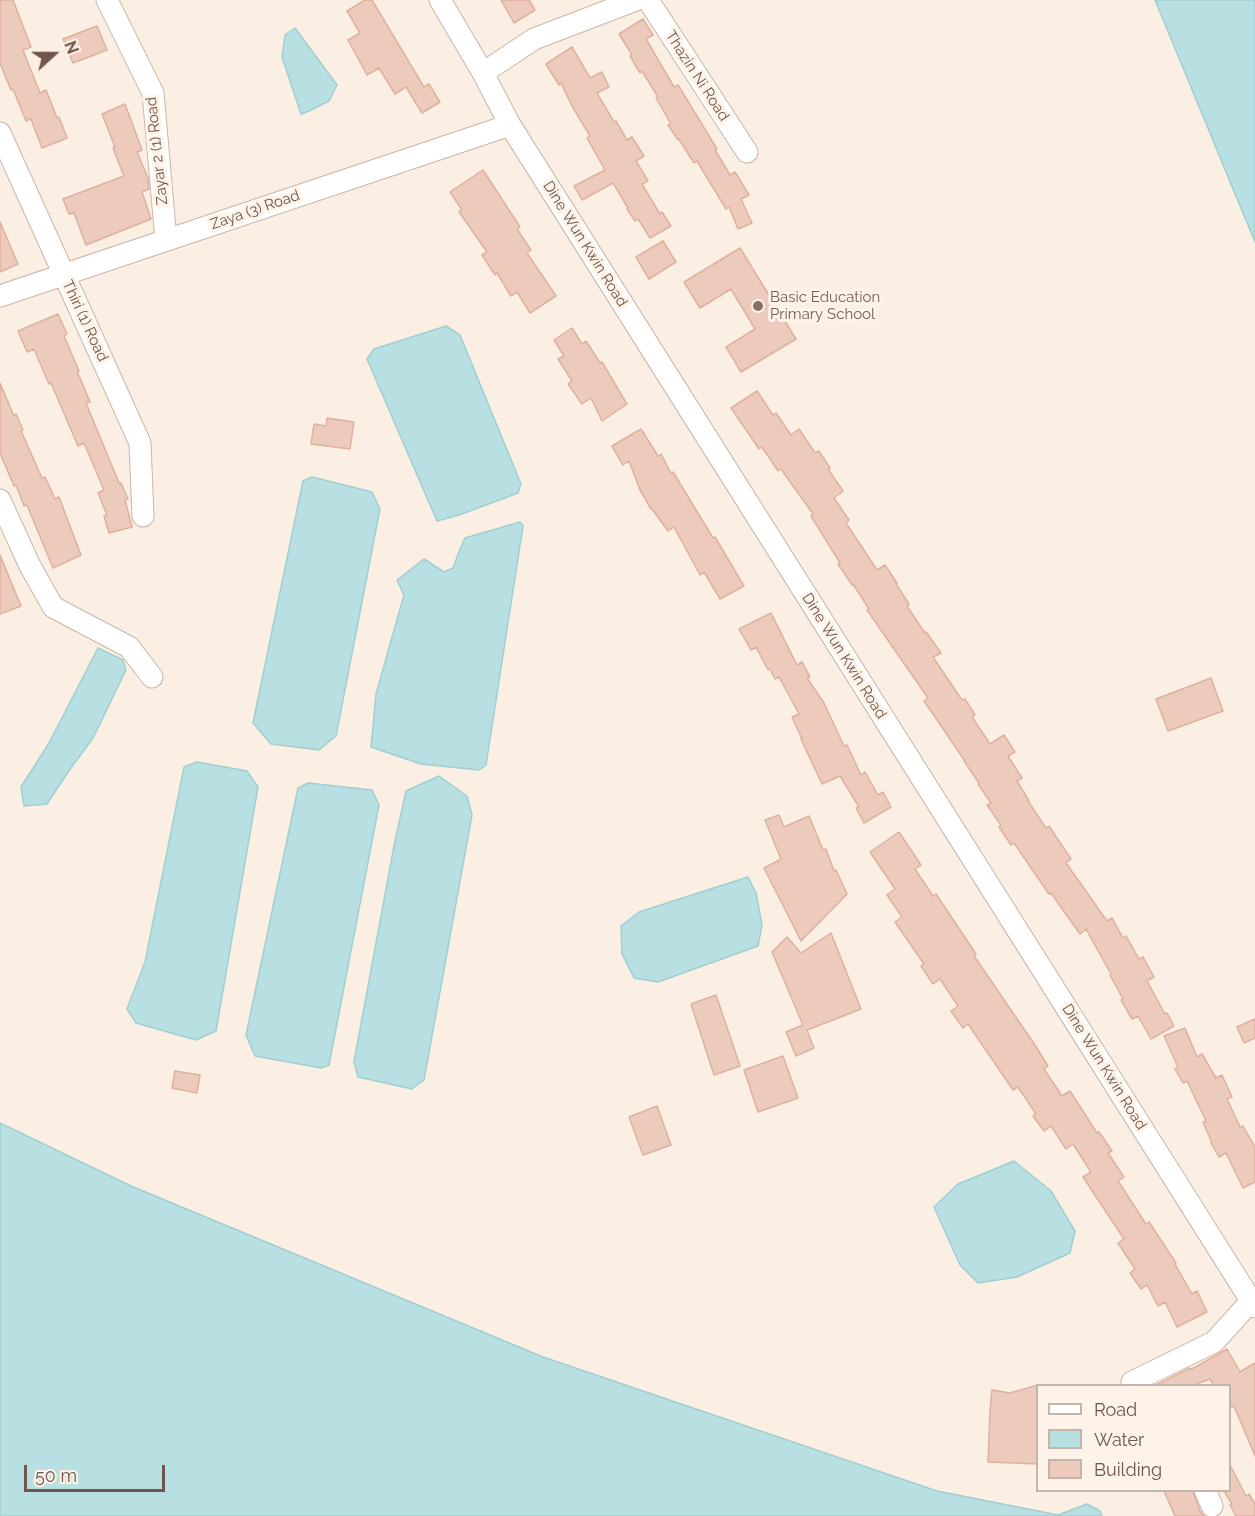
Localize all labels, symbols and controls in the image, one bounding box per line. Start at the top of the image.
north arrow [24,24,84,84]
street label: Thazin Ni Road [661,28,733,124]
text: N [60,38,82,56]
street label: Zayar 2 (1) Road [142,96,172,206]
street label: Dine Wun Kwin Road [539,178,631,310]
street label: Zaya (3) Road [208,186,302,234]
street label: Thiri (1) Road [58,277,112,365]
place label: Basic Education Primary School [770,288,880,323]
marker: Basic Education Primary School [751,299,765,313]
street label: Dine Wun Kwin Road [798,590,890,722]
street label: Dine Wun Kwin Road [1058,1001,1150,1133]
legend [1036,1384,1231,1492]
text: Road [1094,1399,1137,1420]
text: Water [1094,1429,1144,1450]
scale bar [27,1453,168,1491]
text: Building [1094,1459,1162,1480]
text: 50 m [35,1465,77,1486]

